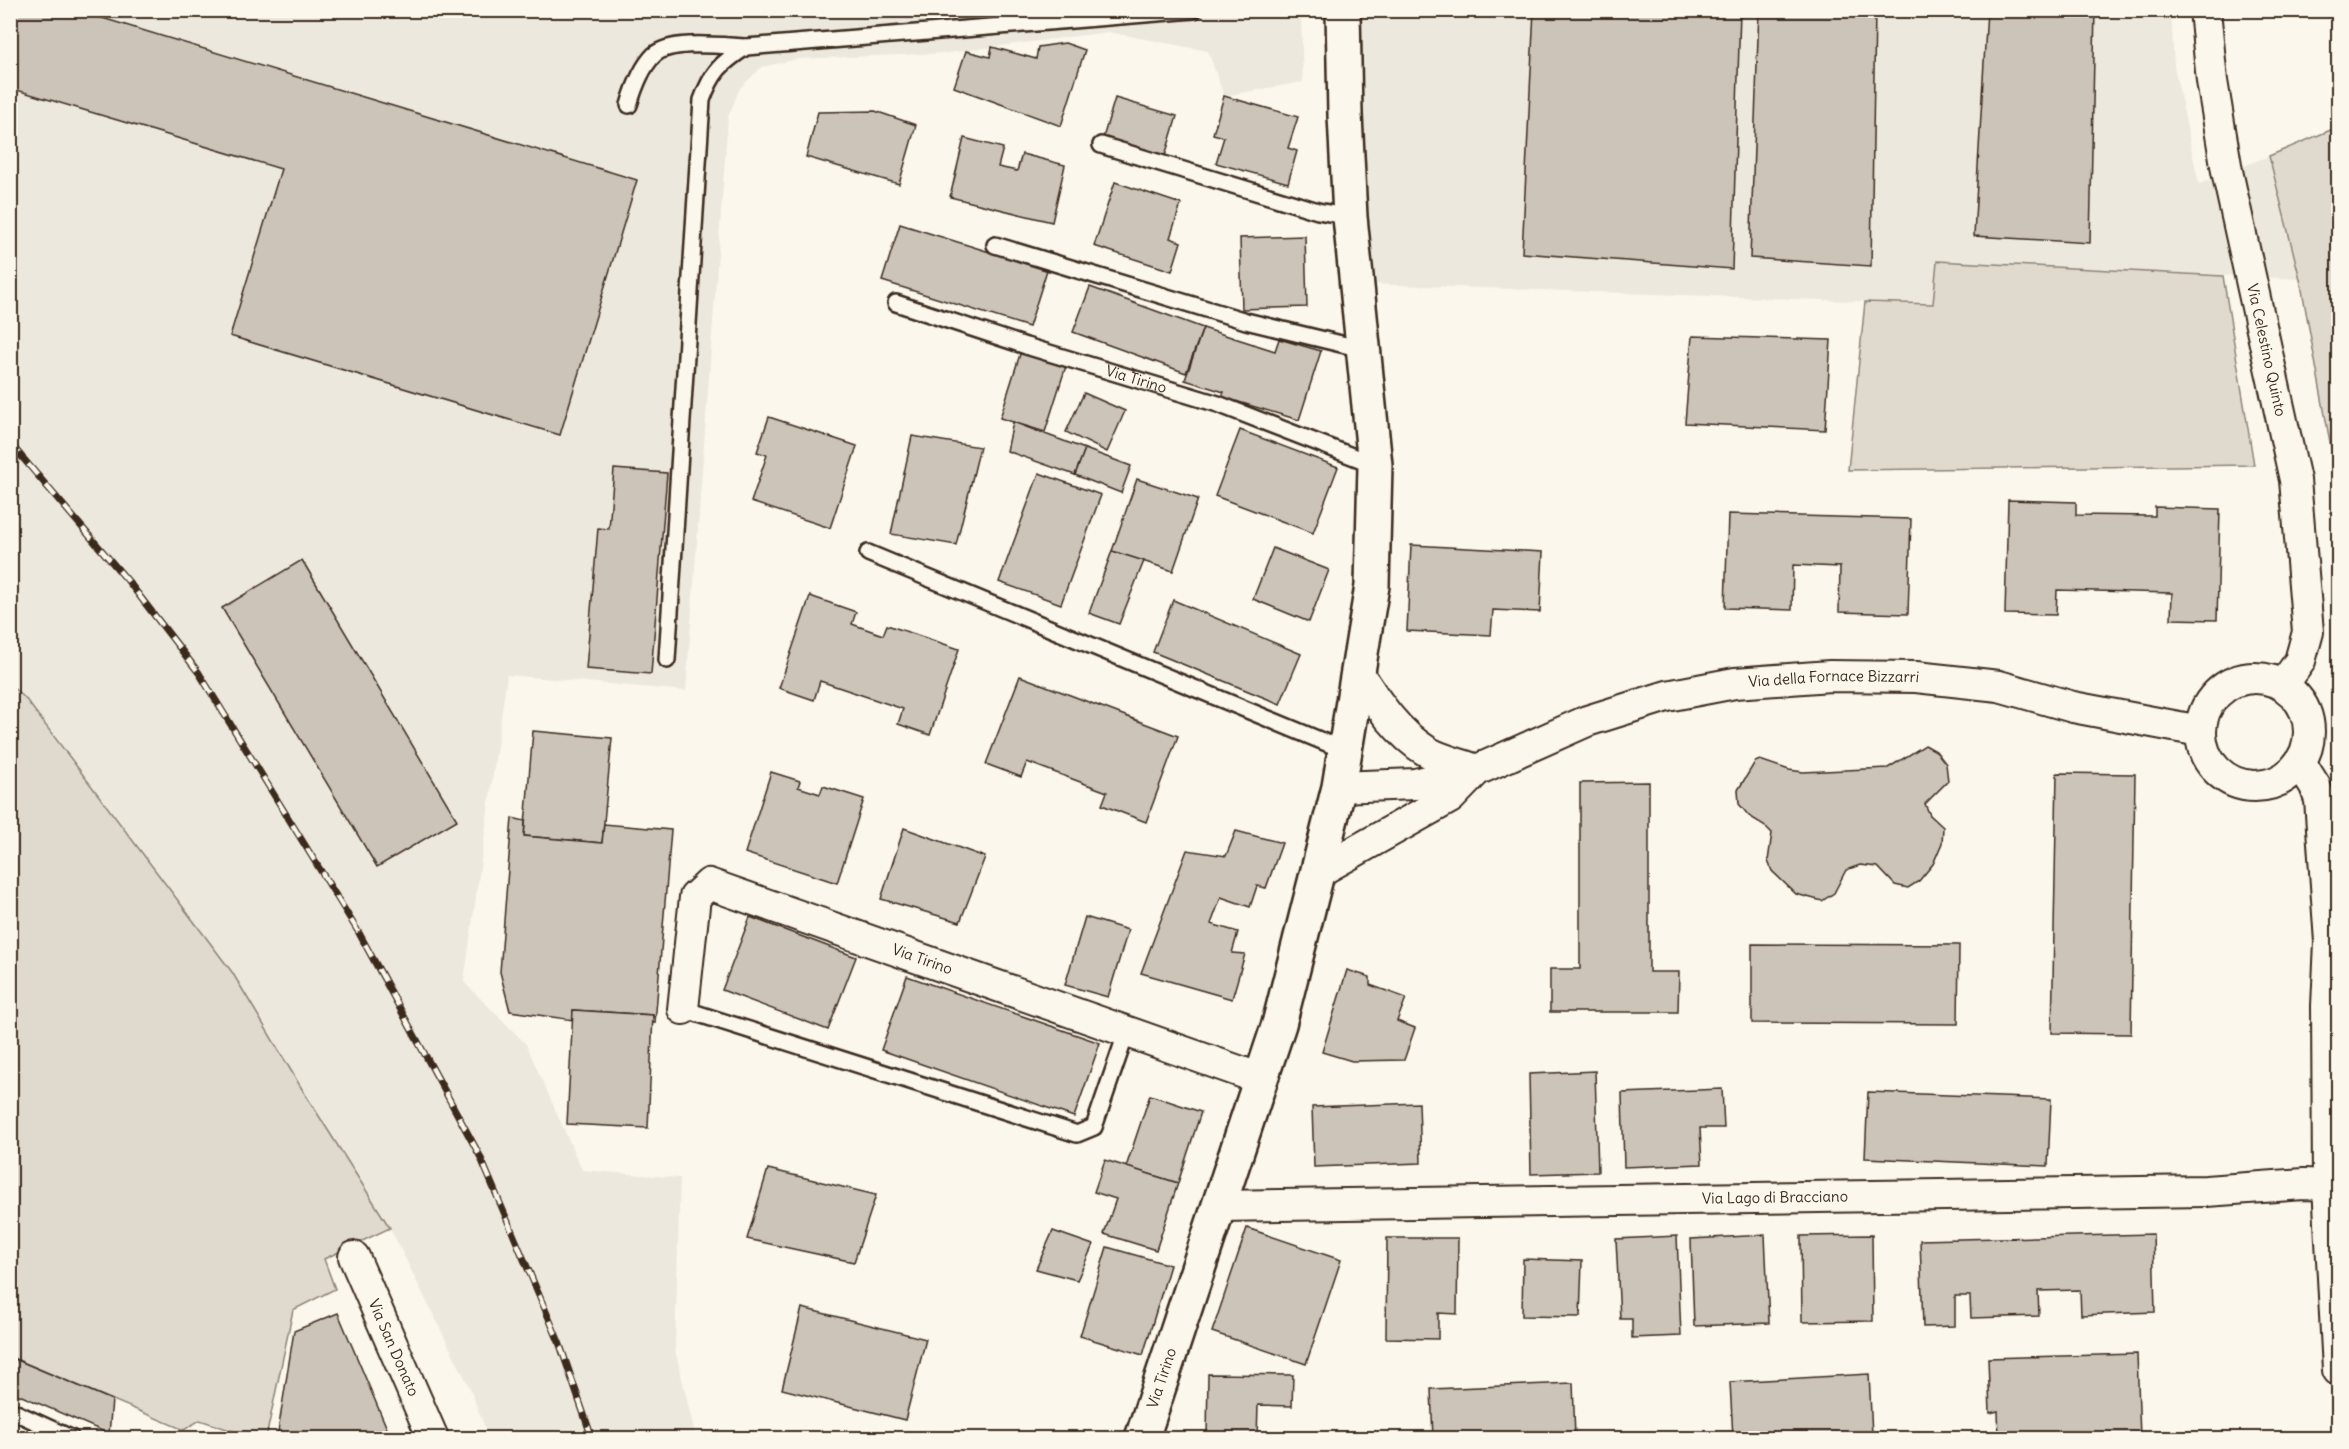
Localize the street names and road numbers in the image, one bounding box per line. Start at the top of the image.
street label: Via Celestino Quinto [2243,282,2291,418]
street label: Via Tirino [1104,361,1169,397]
street label: Via della Fornace Bizzarri [1748,666,1920,691]
street label: Via Tirino [890,939,955,978]
street label: Via Lago di Bracciano [1702,1186,1848,1208]
street label: Via San Donato [365,1296,424,1399]
street label: Via Tirino [1142,1345,1180,1411]

